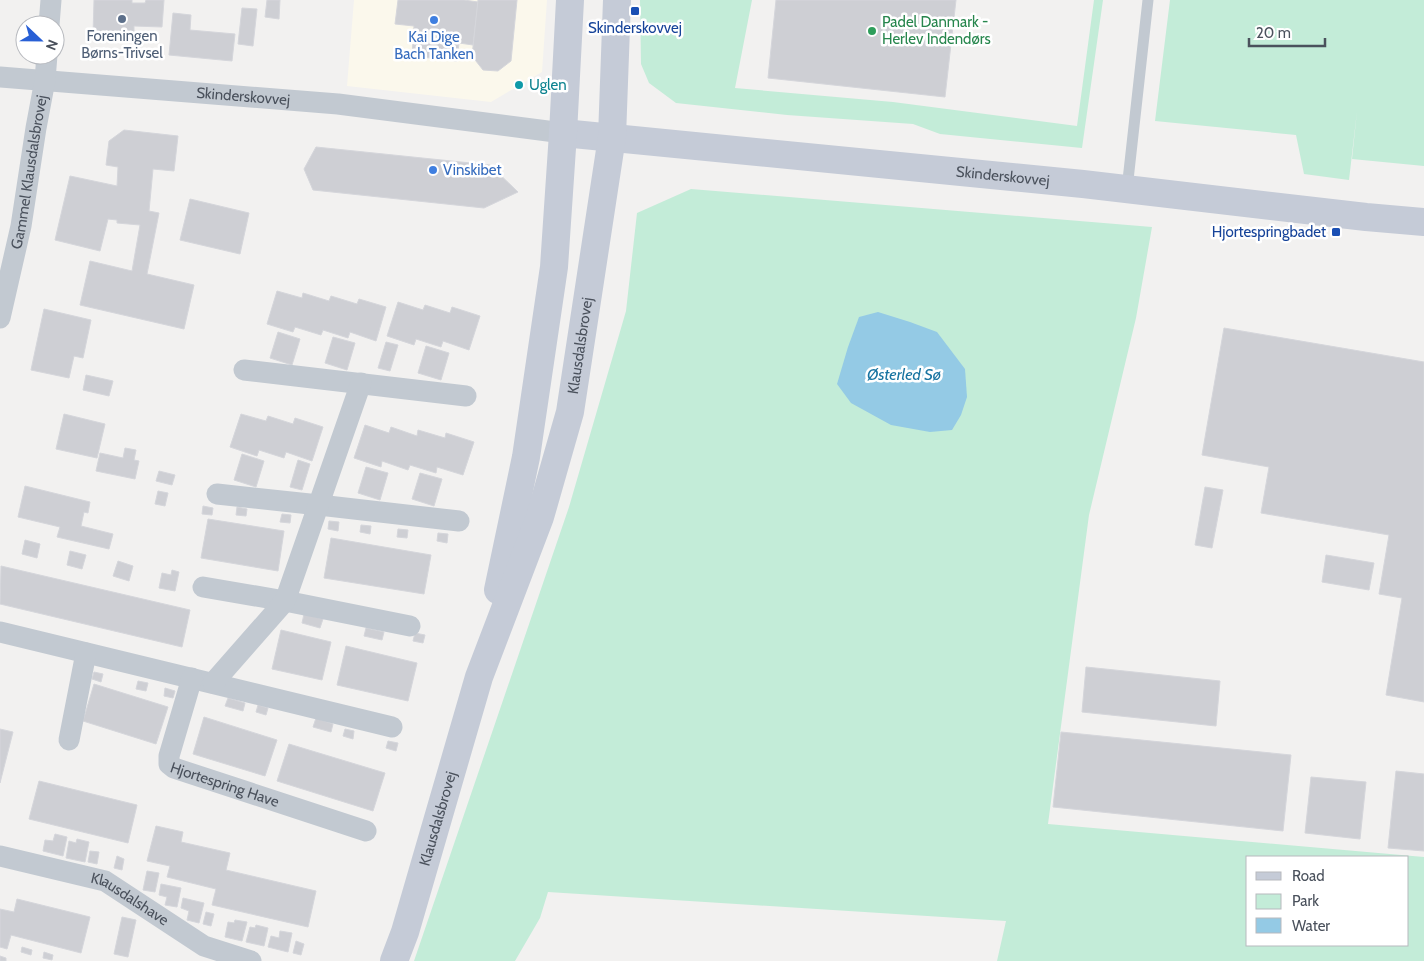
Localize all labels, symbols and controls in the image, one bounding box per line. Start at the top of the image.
marker: Skinderskovvej [629,5,641,17]
marker: Foreningen Børns-Trivsel [116,13,128,25]
place label: Padel Danmark - Herlev Indendørs [882,13,991,48]
marker: Kai Dige Bach Tanken [428,14,440,26]
north arrow [15,15,65,65]
scale bar [1249,15,1325,47]
place label: Skinderskovvej [588,19,682,37]
text: 20 m [1256,24,1291,42]
marker: Padel Danmark - Herlev Indendørs [866,25,878,37]
place label: Foreningen Børns-Trivsel [81,27,163,62]
place label: Kai Dige Bach Tanken [394,28,474,63]
text: N [42,37,62,53]
place label: Uglen [529,76,567,94]
marker: Uglen [513,79,525,91]
street label: Skinderskovvej [196,84,291,109]
street label: Gammel Klausdalsbrovej [7,93,51,251]
place label: Vinskibet [443,161,502,179]
street label: Skinderskovvej [955,163,1051,190]
marker: Vinskibet [427,164,439,176]
place label: Hjortespringbadet [1212,223,1326,241]
marker: Hjortespringbadet [1330,226,1342,238]
street label: Klausdalsbrovej [564,296,596,395]
water label: Østerled Sø [867,365,942,384]
street label: Hjortespring Have [168,758,282,811]
street label: Klausdalsbrovej [416,769,460,868]
legend [1246,856,1409,946]
text: Road [1292,867,1325,885]
street label: Klausdalshave [89,869,172,930]
text: Park [1292,892,1319,910]
text: Water [1292,917,1330,935]

